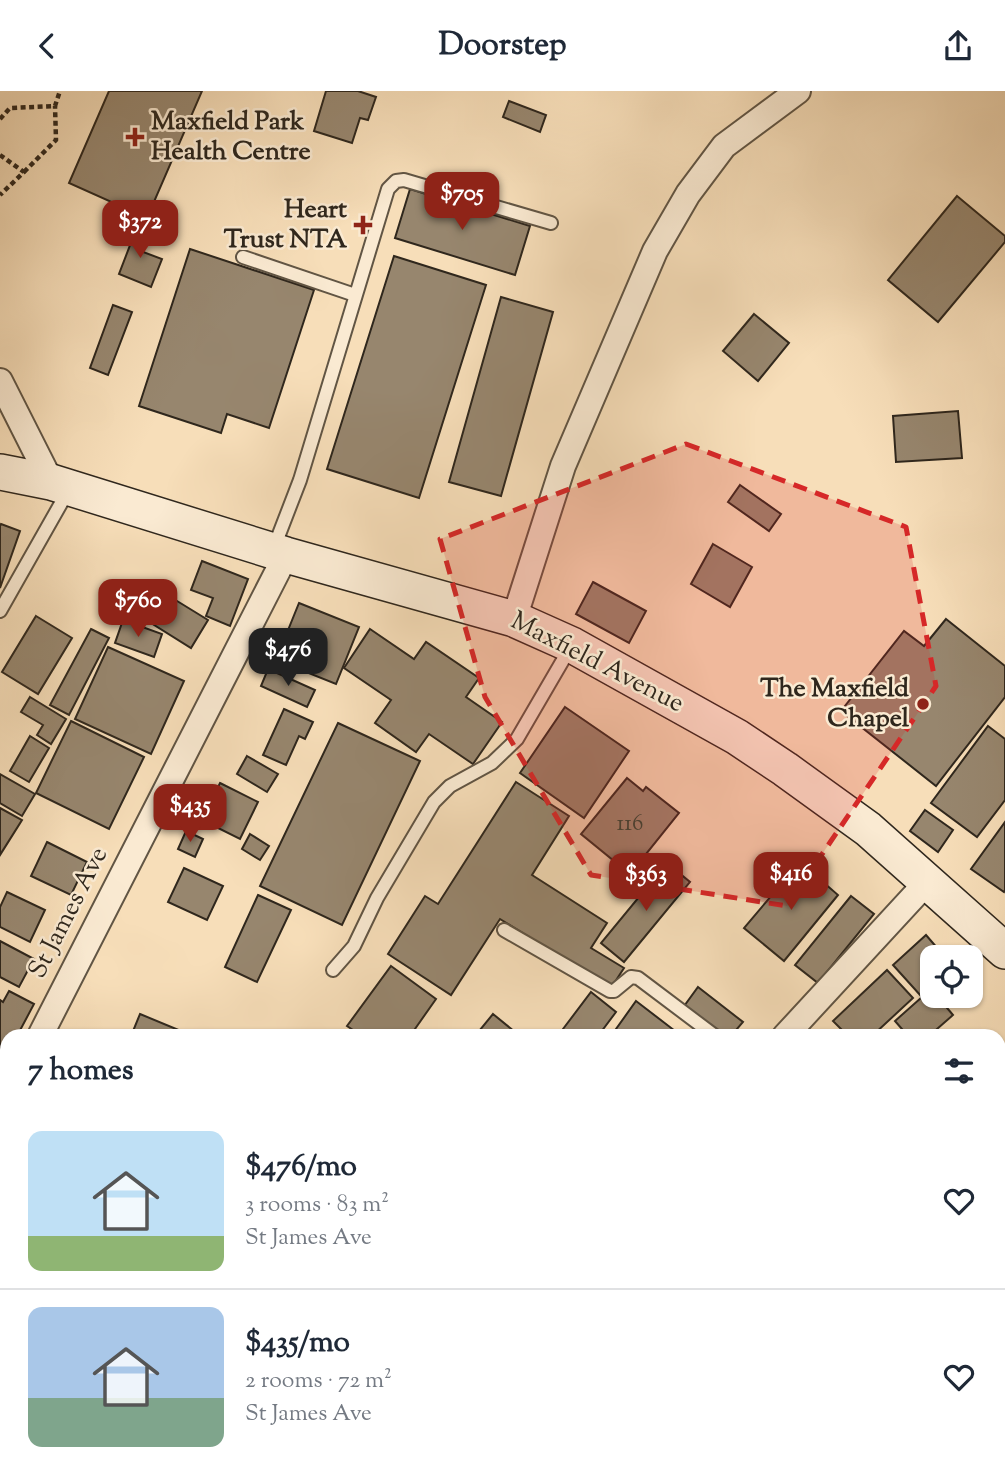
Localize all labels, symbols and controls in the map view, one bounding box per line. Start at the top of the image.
text: Doorstep [438,23,567,69]
icon: back [28,27,66,65]
icon: share [939,27,977,65]
place label: Maxfield Park Health Centre [151,104,311,171]
marker: Maxfield Park Health Centre [125,127,145,147]
pin: $705 [421,173,503,232]
text: $705 [440,178,484,211]
place label: Heart Trust NTA [224,192,348,259]
pin: $372 [99,201,181,260]
text: $372 [118,206,162,239]
marker: Heart Trust NTA [353,215,373,235]
pin: $760 [97,580,179,639]
text: $760 [114,585,162,618]
street label: Maxfield Avenue [504,603,690,723]
pin: $476 [247,629,329,688]
text: $476 [265,634,311,667]
place label: The Maxfield Chapel [760,671,910,738]
marker: The Maxfield Chapel [915,696,931,712]
pin: $435 [149,785,231,844]
text: $435 [169,790,211,823]
house number: 116 [616,808,644,841]
street label: St James Ave [20,841,118,985]
pin: $363 [605,853,687,913]
pin: $416 [750,853,832,912]
text: $416 [769,858,813,891]
text: $363 [625,859,667,892]
map controls [920,945,983,1008]
button: locate [920,945,983,1008]
text: 7 homes [28,1050,133,1093]
icon: filters [940,1052,978,1090]
text: $476/mo [245,1146,357,1189]
icon: home [84,1159,168,1243]
icon: heart [940,1182,978,1220]
text: 3 rooms · 83 m² [245,1189,389,1222]
text: St James Ave [245,1222,372,1255]
text: $435/mo [245,1322,350,1365]
icon: home [84,1335,168,1419]
icon: heart [940,1358,978,1396]
text: 2 rooms · 72 m² [245,1365,392,1398]
text: St James Ave [245,1398,372,1431]

